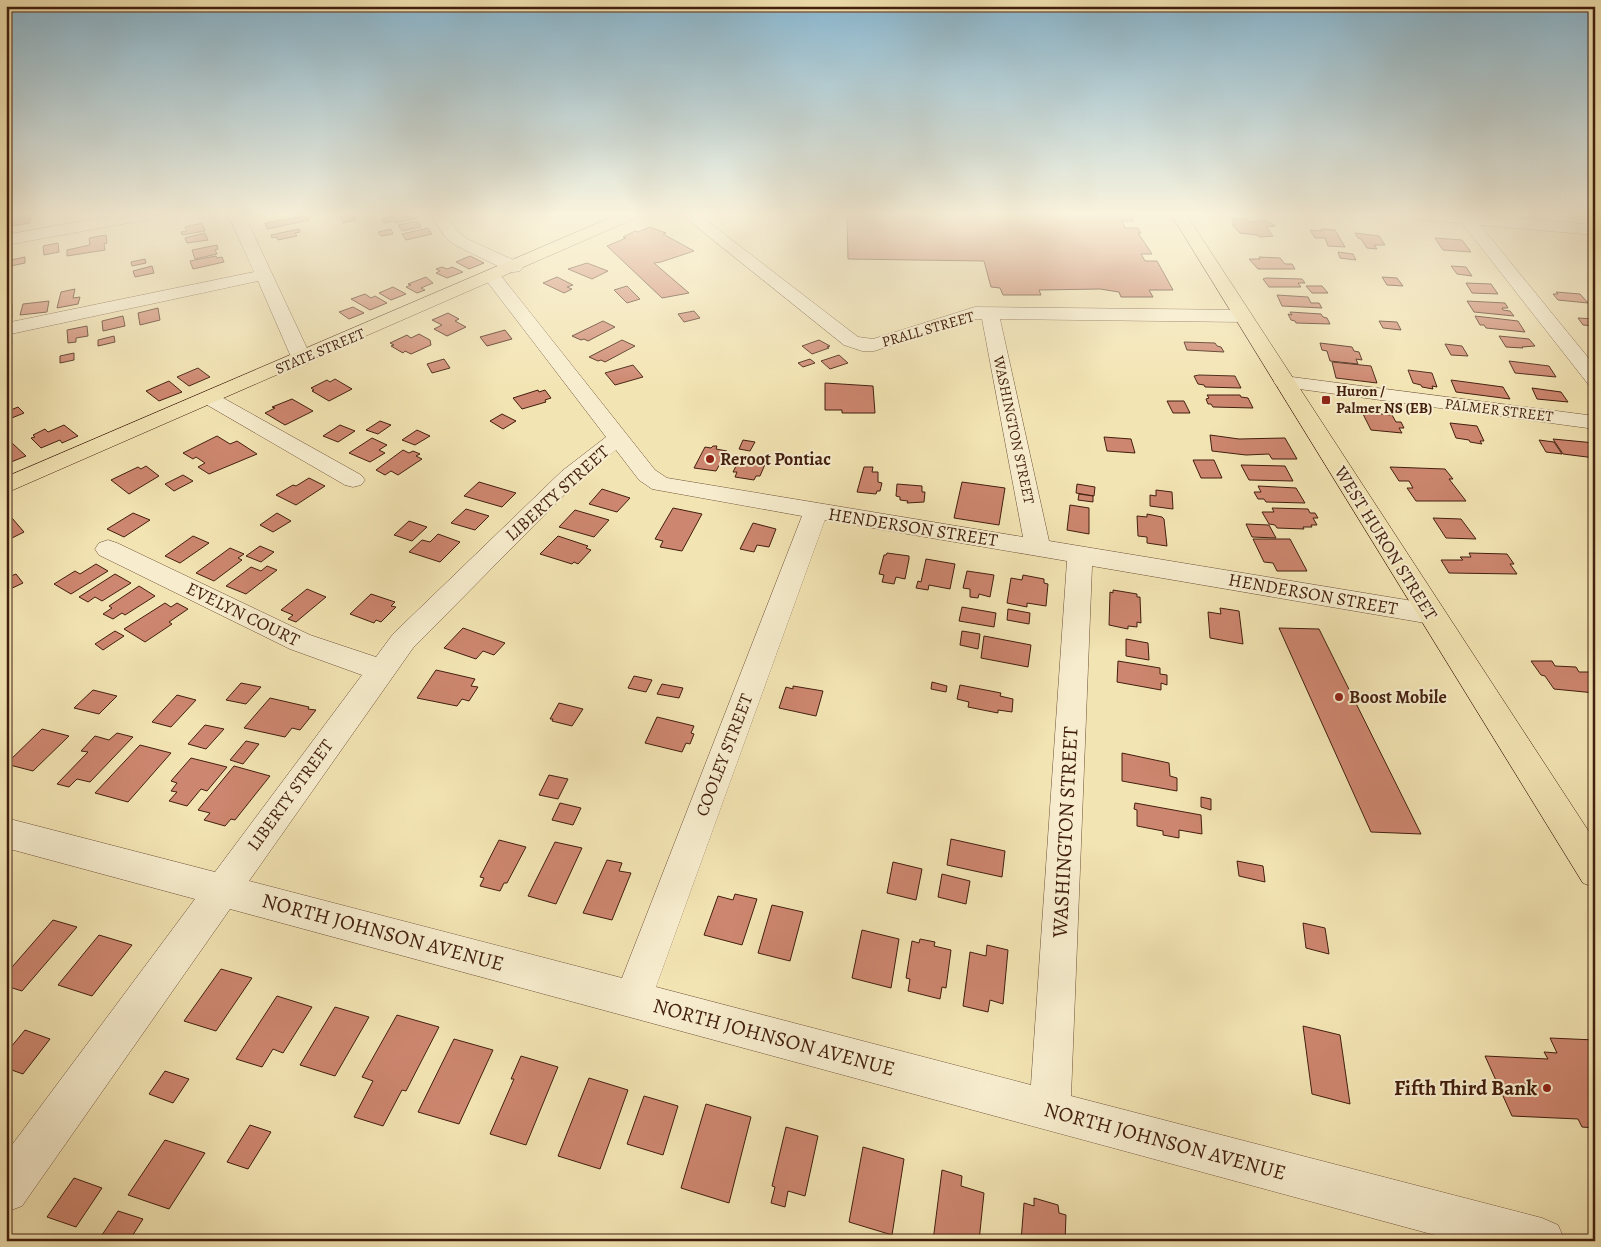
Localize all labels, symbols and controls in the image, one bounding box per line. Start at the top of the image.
street label: PRALL STREET [879,306,977,352]
street label: STATE STREET [272,323,369,379]
street label: WASHINGTON STREET [988,353,1040,507]
place label: Huron / Palmer NS (EB) [1336,381,1432,418]
street label: PALMER STREET [1444,393,1555,427]
marker: Huron / Palmer NS (EB) [1320,394,1332,406]
street label: LIBERTY STREET [500,440,614,546]
place label: Reroot Pontiac [720,447,831,471]
marker: Reroot Pontiac [704,453,716,465]
street label: WEST HURON STREET [1328,461,1443,625]
street label: HENDERSON STREET [826,502,1000,552]
street label: HENDERSON STREET [1227,567,1400,621]
street label: EVELYN COURT [182,576,304,652]
place label: Boost Mobile [1349,685,1447,709]
street label: COOLEY STREET [690,690,758,820]
marker: Boost Mobile [1333,691,1345,703]
street label: WASHINGTON STREET [1045,725,1085,939]
street label: LIBERTY STREET [241,734,339,856]
street label: NORTH JOHNSON AVENUE [259,886,507,978]
street label: NORTH JOHNSON AVENUE [650,991,898,1083]
place label: Fifth Third Bank [1394,1074,1537,1102]
marker: Fifth Third Bank [1541,1082,1553,1094]
street label: NORTH JOHNSON AVENUE [1041,1095,1289,1187]

